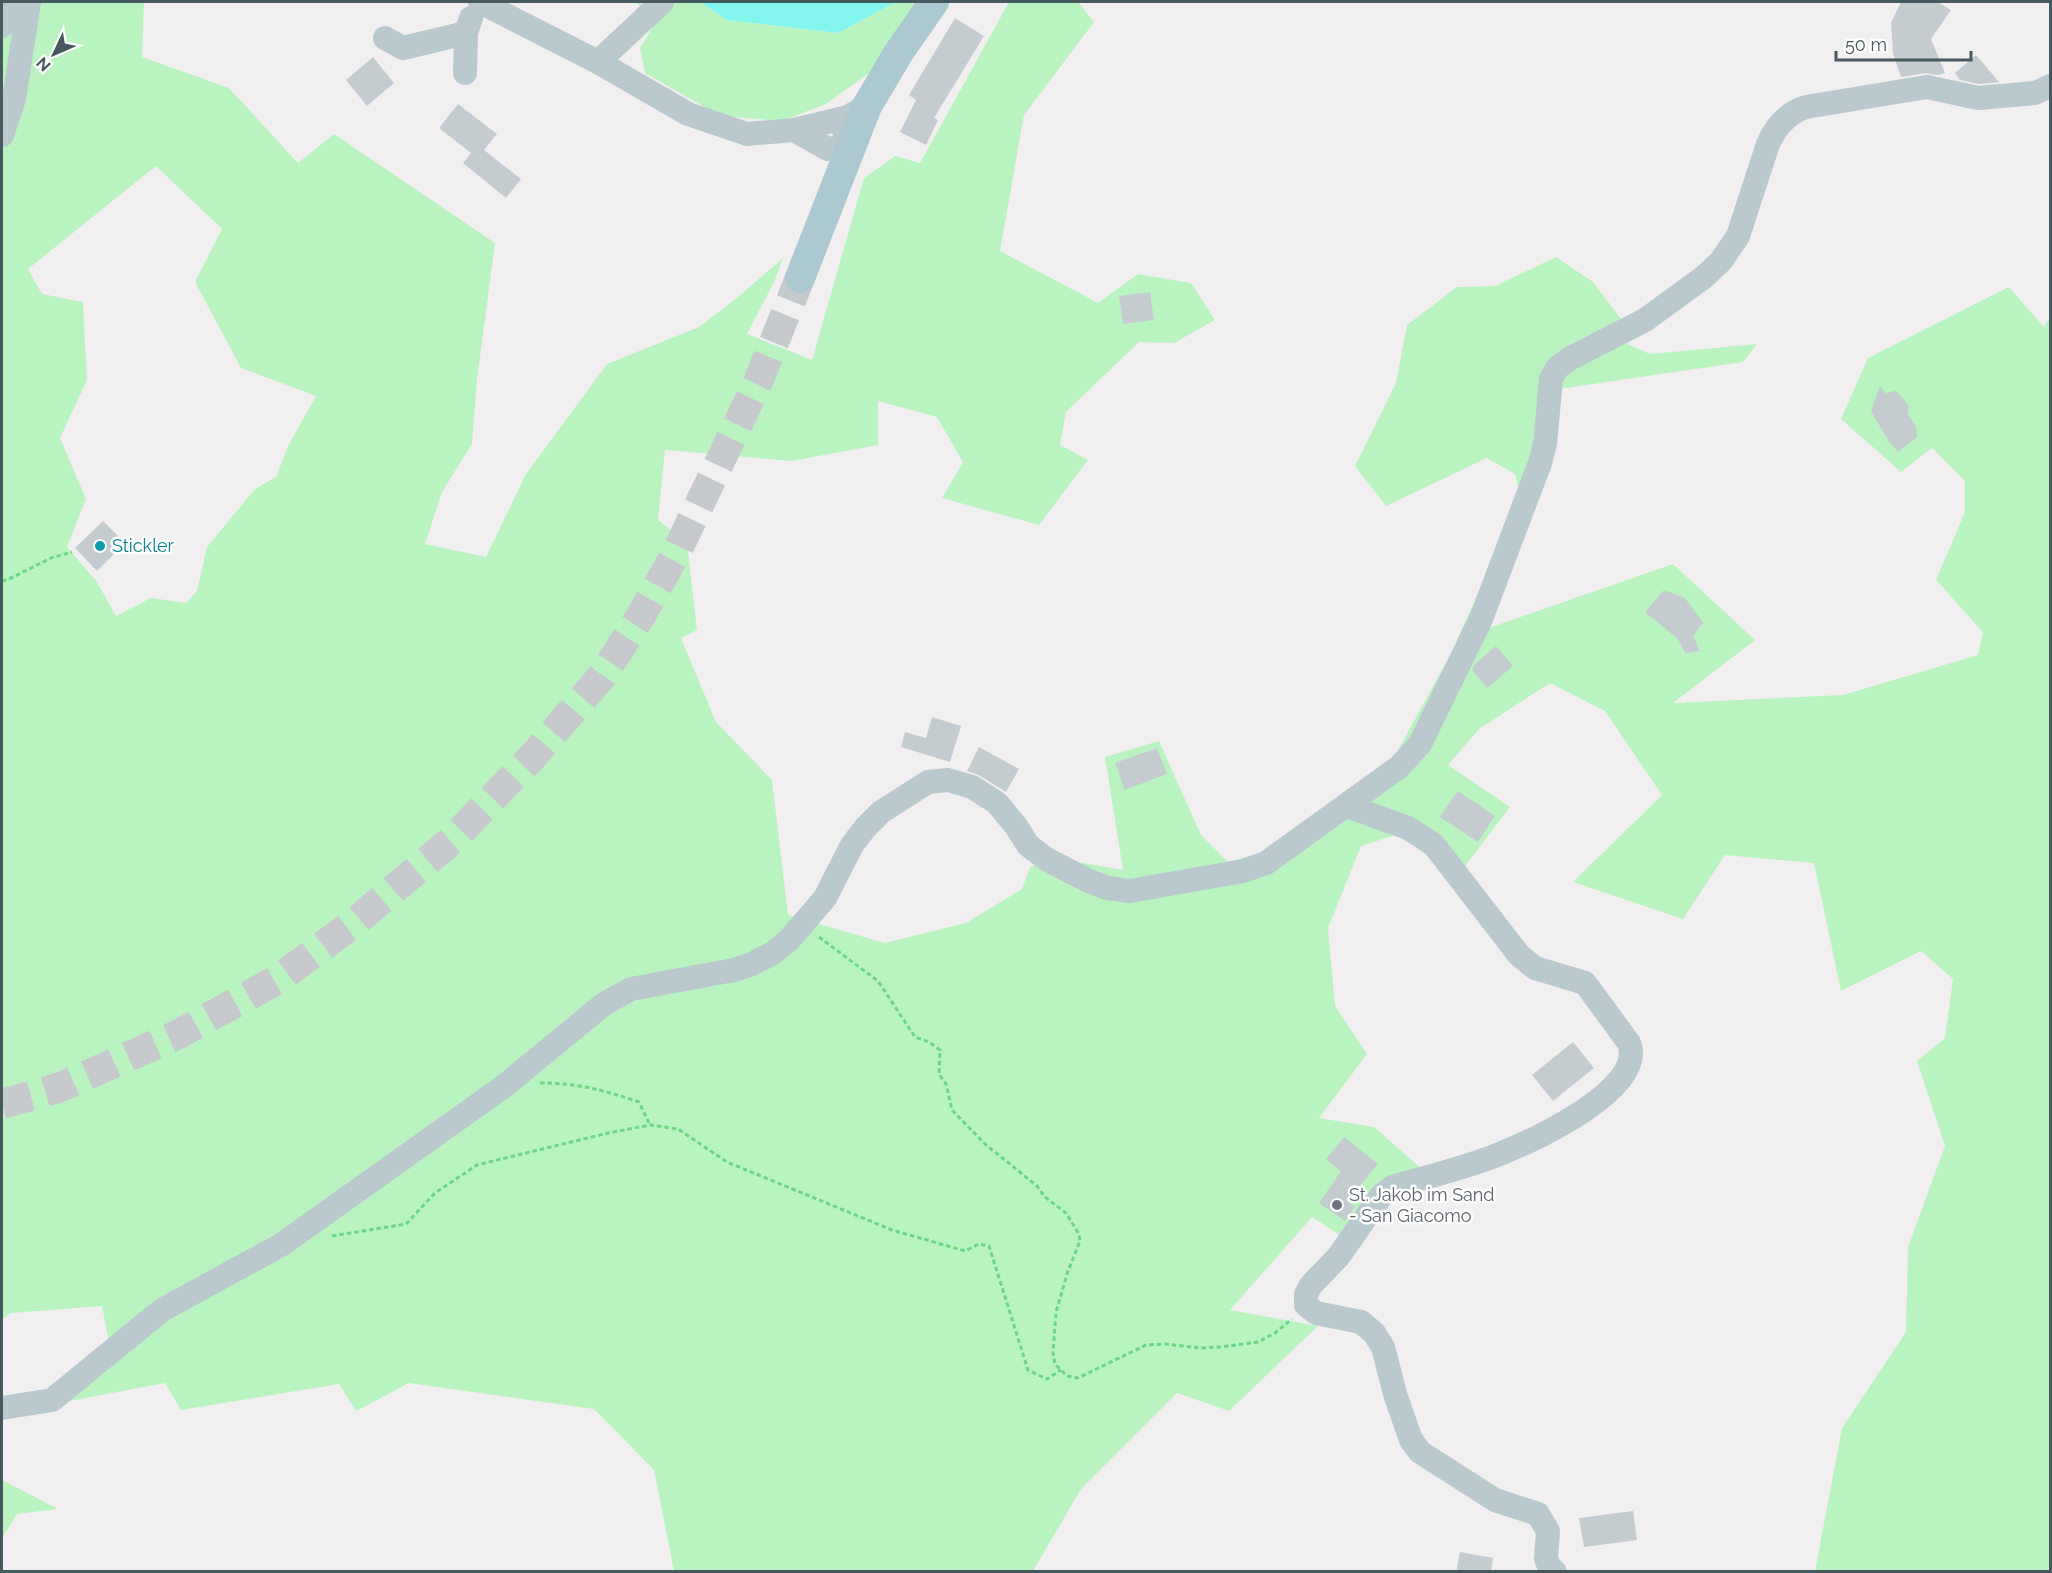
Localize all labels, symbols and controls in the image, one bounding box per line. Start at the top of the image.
north arrow [24,24,84,84]
scale bar [1836,24,1971,62]
text: 50 m [1845,34,1887,55]
text: N [32,53,55,75]
place label: Stickler [112,535,175,556]
marker: Stickler [93,539,107,553]
place label: St. Jakob im Sand - San Giacomo [1349,1184,1495,1226]
marker: St. Jakob im Sand - San Giacomo [1330,1198,1344,1212]

